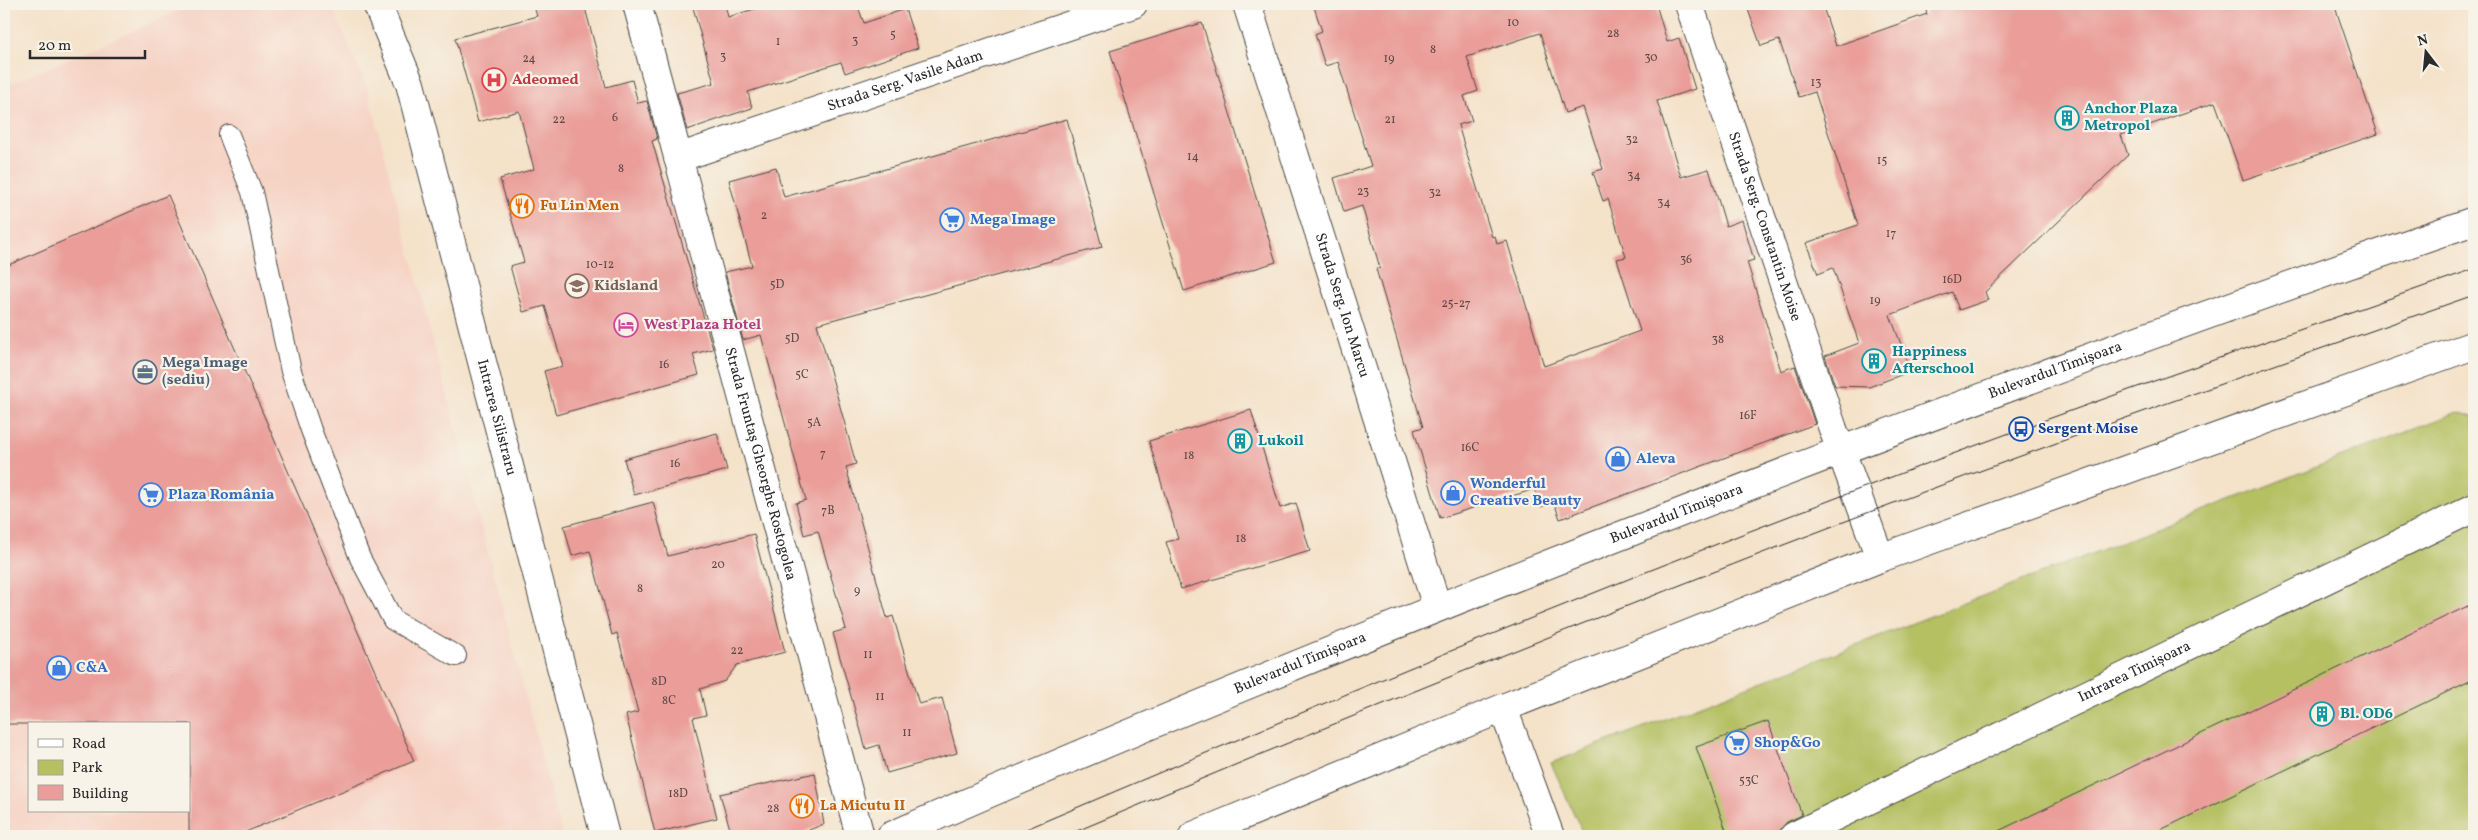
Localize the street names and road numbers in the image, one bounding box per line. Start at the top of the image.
street label: Strada Serg. Vasile Adam [825,45,986,117]
street label: Strada Serg. Constantin Moise [1723,129,1806,324]
street label: Strada Serg. Ion Marcu [1309,230,1375,380]
street label: Bulevardul Timișoara [1985,336,2125,405]
street label: Strada Fruntaș Gheorghe Rostogolea [719,345,801,583]
street label: Intrarea Silistraru [471,357,522,478]
street label: Bulevardul Timișoara [1607,479,1746,549]
street label: Bulevardul Timișoara [1231,627,1369,700]
street label: Intrarea Timișoara [2075,636,2194,708]

